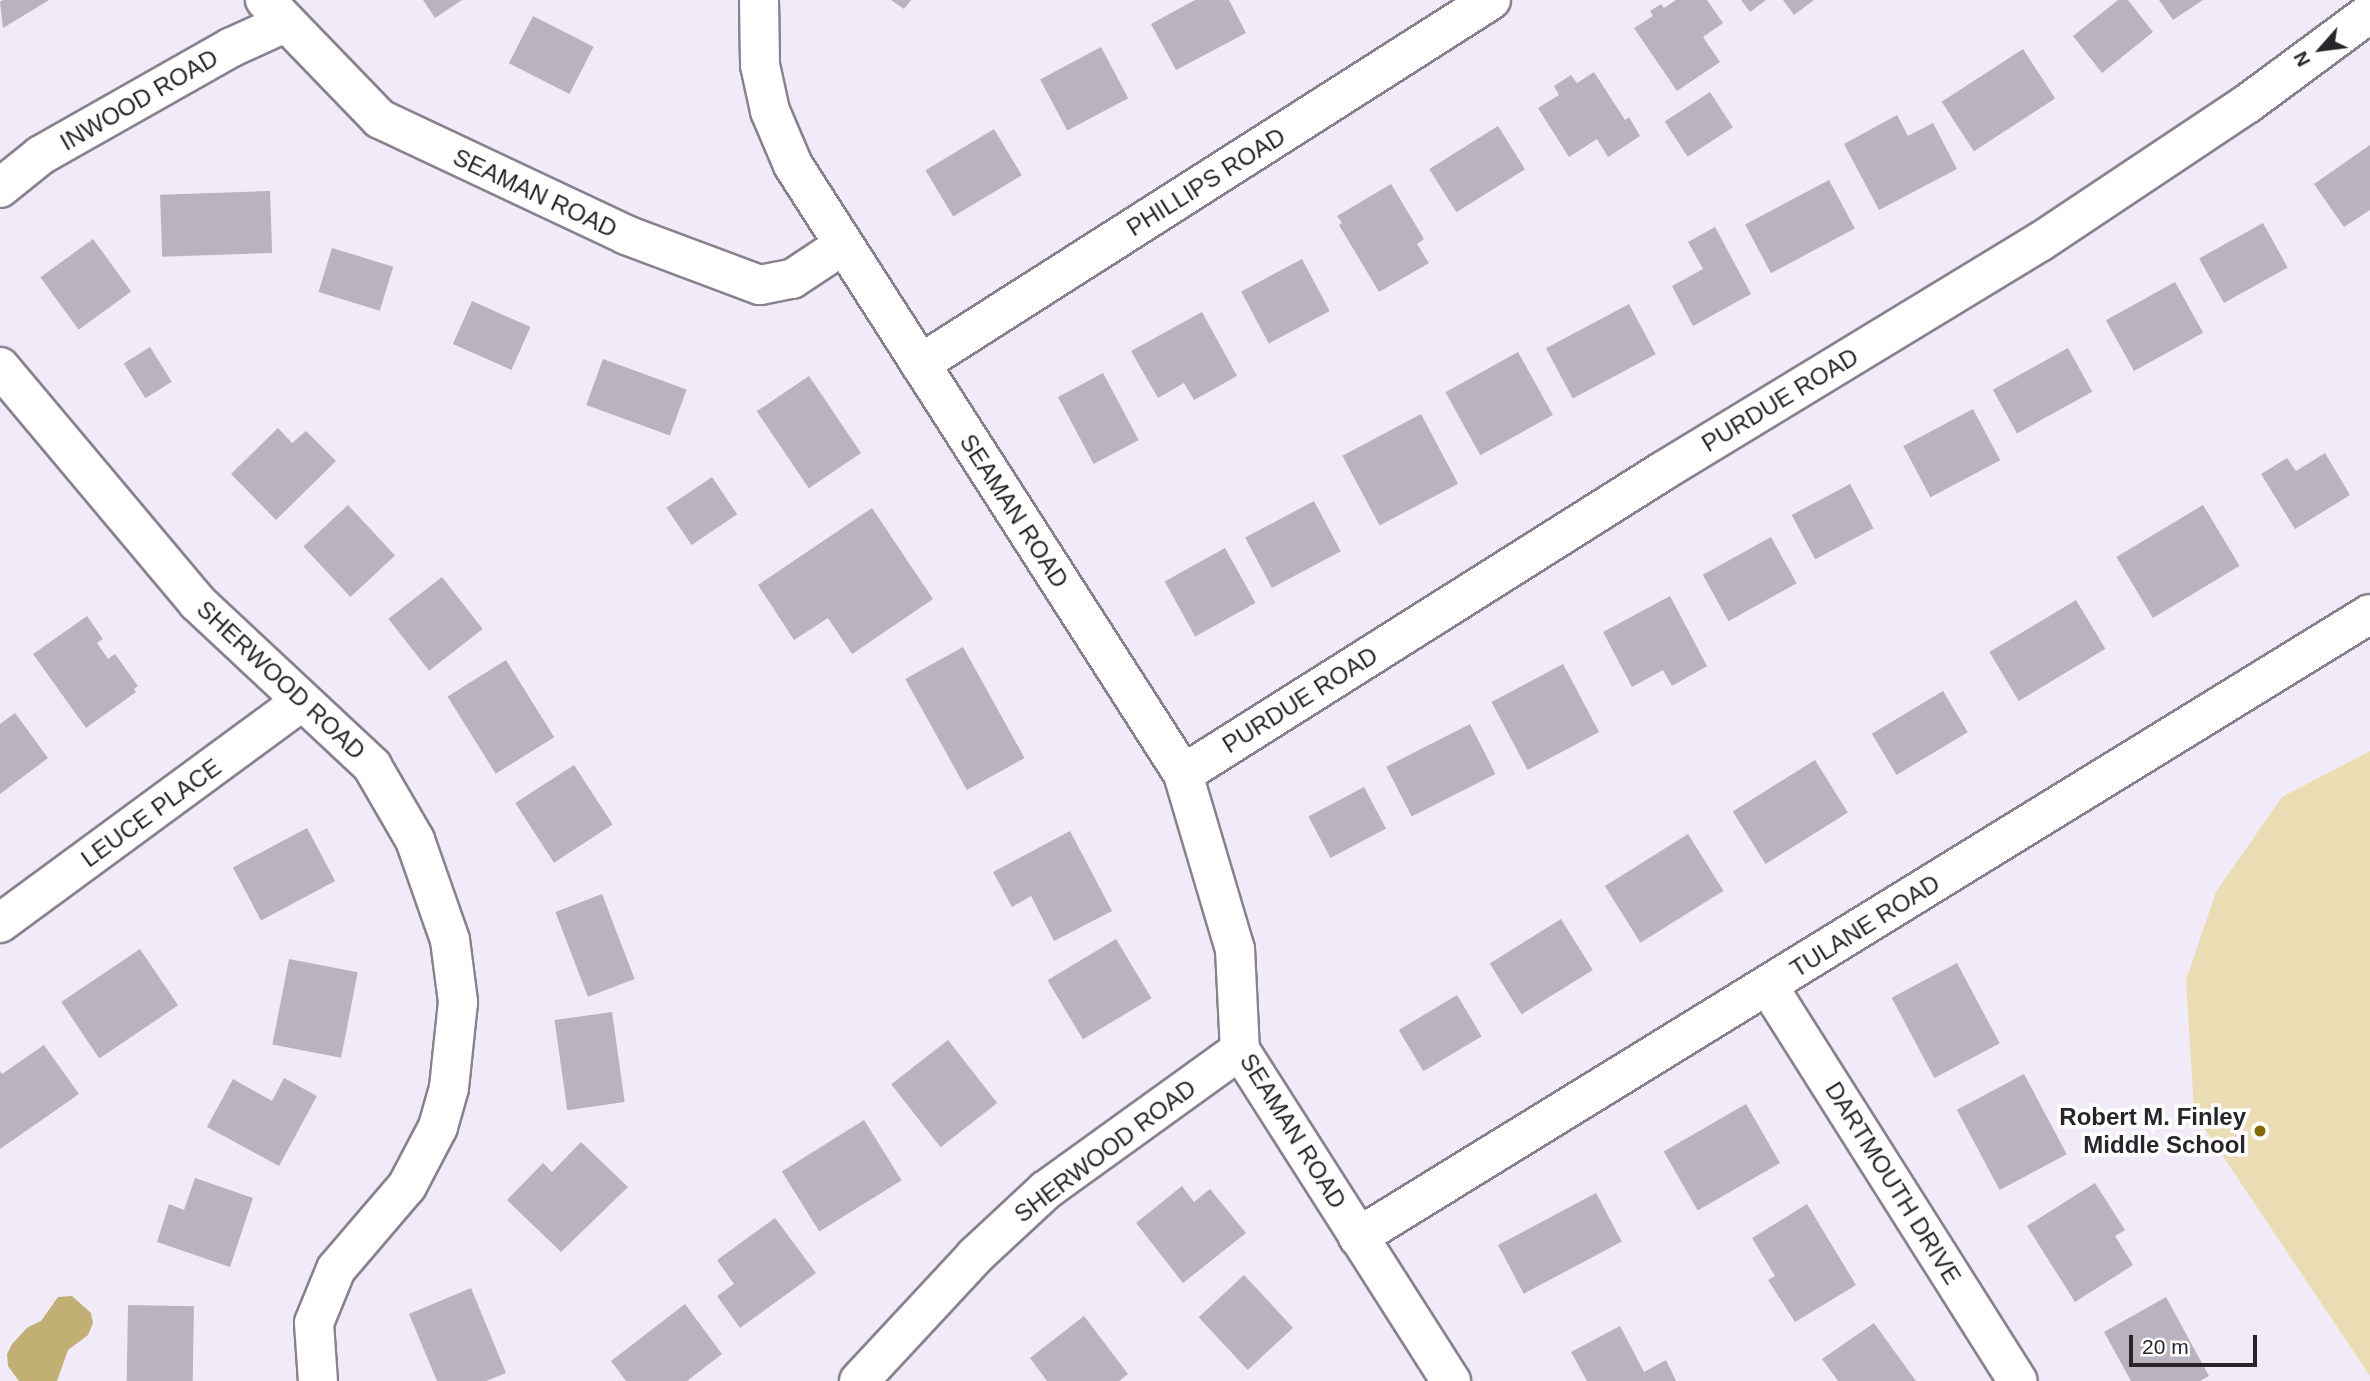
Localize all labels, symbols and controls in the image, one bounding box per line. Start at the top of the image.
north arrow [2286,14,2356,84]
street label: INWOOD ROAD [55,43,223,157]
text: N [2290,48,2315,70]
street label: PHILLIPS ROAD [1121,122,1291,242]
street label: SEAMAN ROAD [449,142,621,244]
street label: PURDUE ROAD [1697,342,1863,458]
street label: SEAMAN ROAD [954,429,1074,593]
street label: SHERWOOD ROAD [191,595,371,765]
street label: PURDUE ROAD [1217,641,1383,759]
street label: LEUCE PLACE [76,753,226,873]
street label: TULANE ROAD [1785,869,1945,983]
street label: SEAMAN ROAD [1234,1048,1352,1214]
street label: SHERWOOD ROAD [1009,1073,1201,1229]
street label: DARTMOUTH DRIVE [1819,1077,1967,1289]
place label: Robert M. Finley Middle School [2059,1103,2246,1159]
marker: Robert M. Finley Middle School [2252,1123,2268,1139]
scale bar [2132,1322,2260,1366]
text: 20 m [2142,1335,2189,1358]

